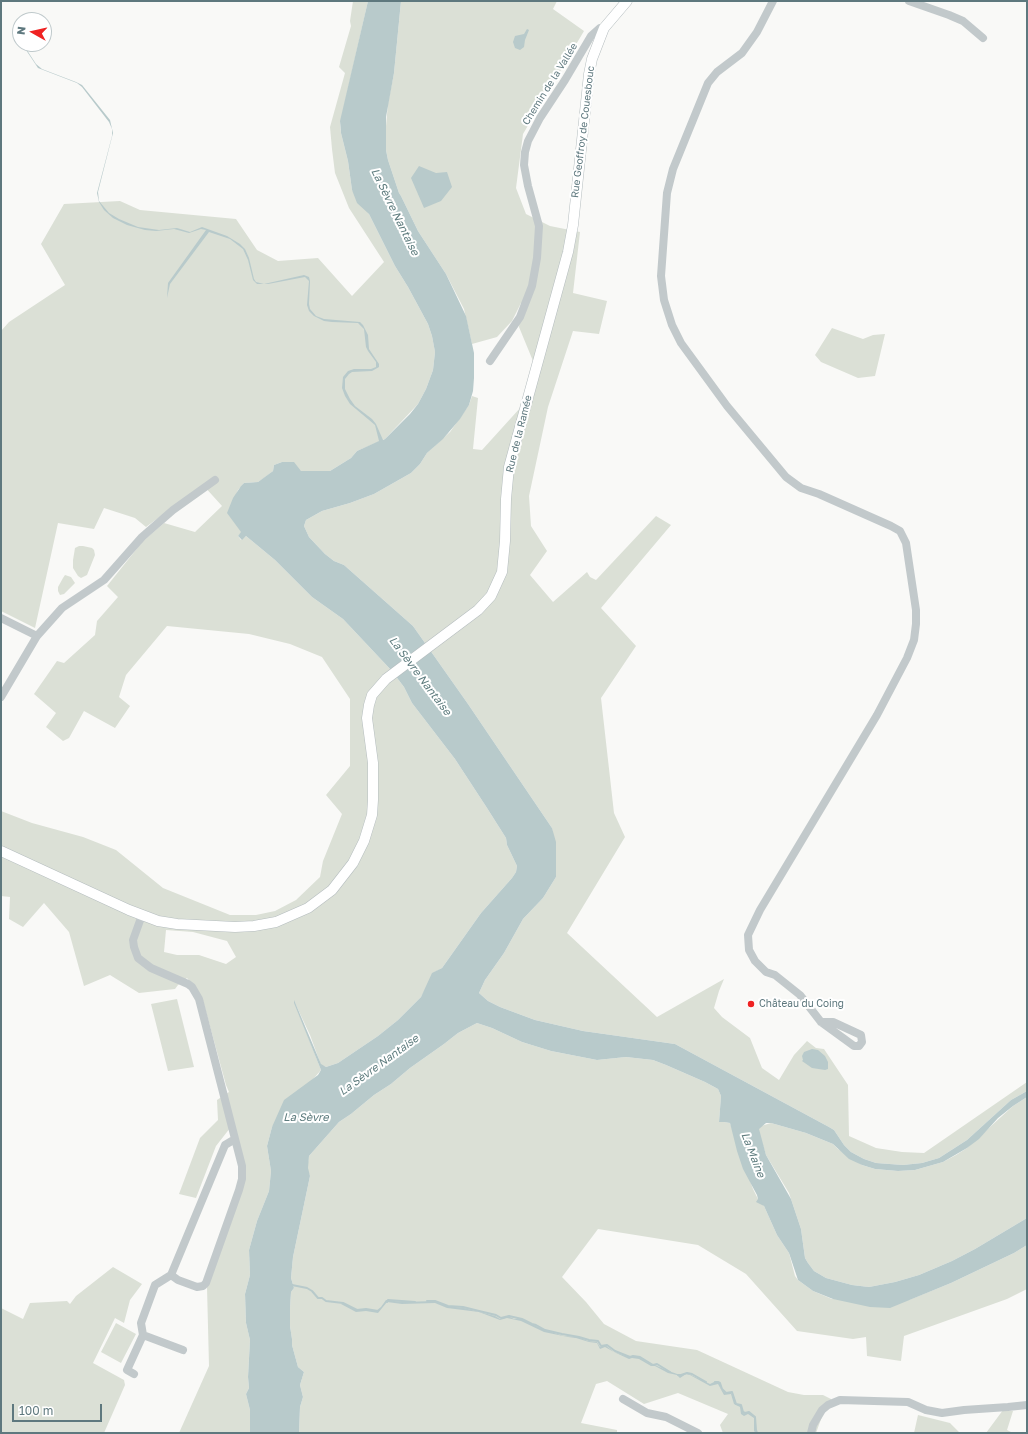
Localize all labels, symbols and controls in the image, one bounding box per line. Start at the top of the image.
north arrow [12,12,52,52]
text: N [14,25,28,35]
street label: Chemin de la Vallée [520,41,580,127]
street label: Rue Geoffroy de Couesbouc [569,65,597,199]
water label: La Sèvre Nantaise [368,166,422,258]
street label: Rue de la Ramée [504,394,534,474]
water label: La Sèvre Nantaise [386,634,454,718]
place label: Château du Coing [759,998,844,1010]
marker: Château du Coing [746,999,756,1009]
water label: La Sèvre Nantaise [337,1032,421,1098]
water label: La Sèvre [283,1111,329,1125]
water label: La Maine [738,1131,768,1179]
scale bar [14,1396,104,1422]
text: 100 m [19,1403,53,1418]

